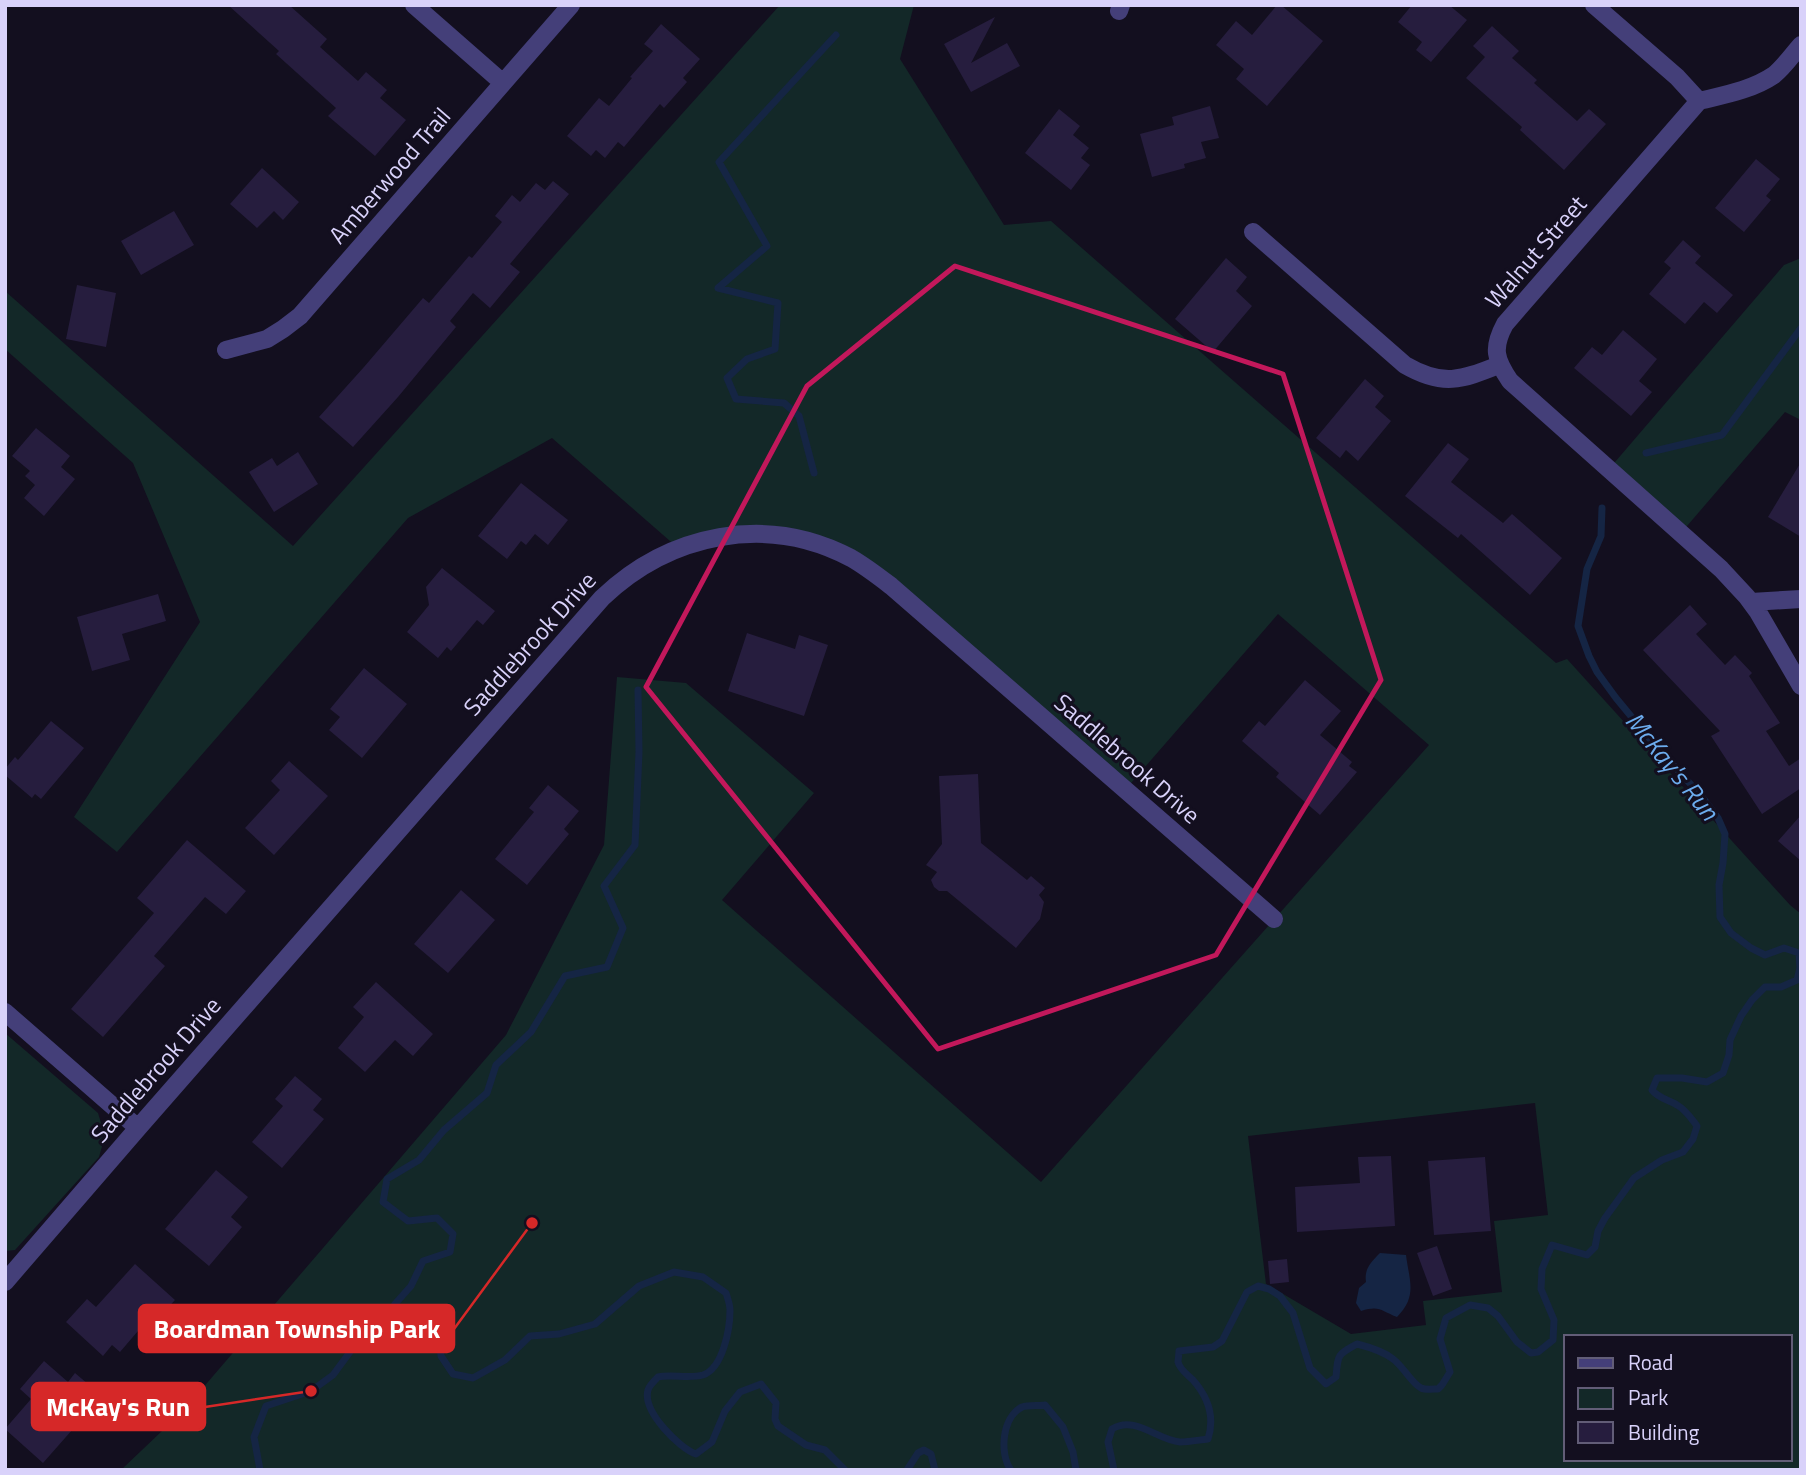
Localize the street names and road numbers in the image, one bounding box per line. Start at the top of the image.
street label: Amberwood Trail [320,99,459,252]
street label: Walnut Street [1476,186,1595,316]
street label: Saddlebrook Drive [455,563,604,724]
street label: Saddlebrook Drive [1047,685,1209,832]
street label: Saddlebrook Drive [82,988,229,1150]

